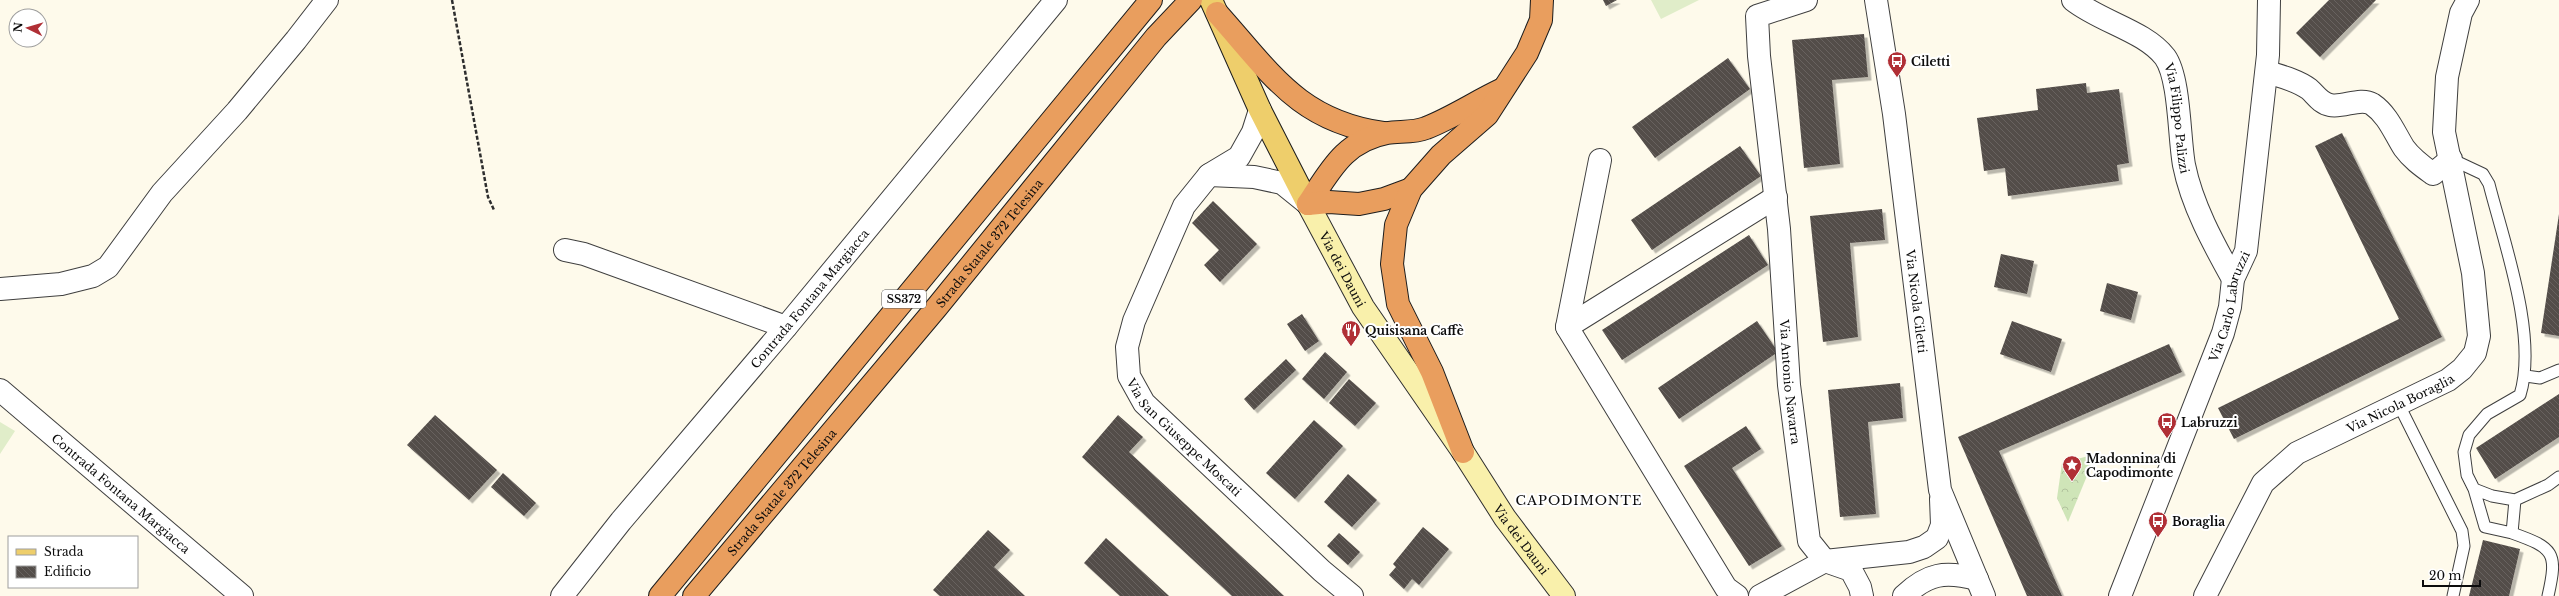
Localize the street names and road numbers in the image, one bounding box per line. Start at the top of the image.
street label: Via Filippo Palizzi [2161,60,2193,175]
street label: Strada Statale 372 Telesina [932,175,1046,310]
street label: Contrada Fontana Margiacca [747,225,872,371]
street label: Via dei Dauni [1316,228,1369,310]
street label: Via Nicola Ciletti [1903,248,1931,354]
street label: Via Carlo Labruzzi [2205,249,2252,365]
road number: SS372 [882,290,926,308]
street label: Via Antonio Navarra [1777,318,1804,445]
street label: Via Nicola Boraglia [2343,370,2457,436]
street label: Via San Giuseppe Moscati [1124,375,1245,499]
street label: Strada Statale 372 Telesina [724,425,839,559]
street label: Contrada Fontana Margiacca [49,430,194,556]
street label: Via dei Dauni [1490,501,1552,577]

